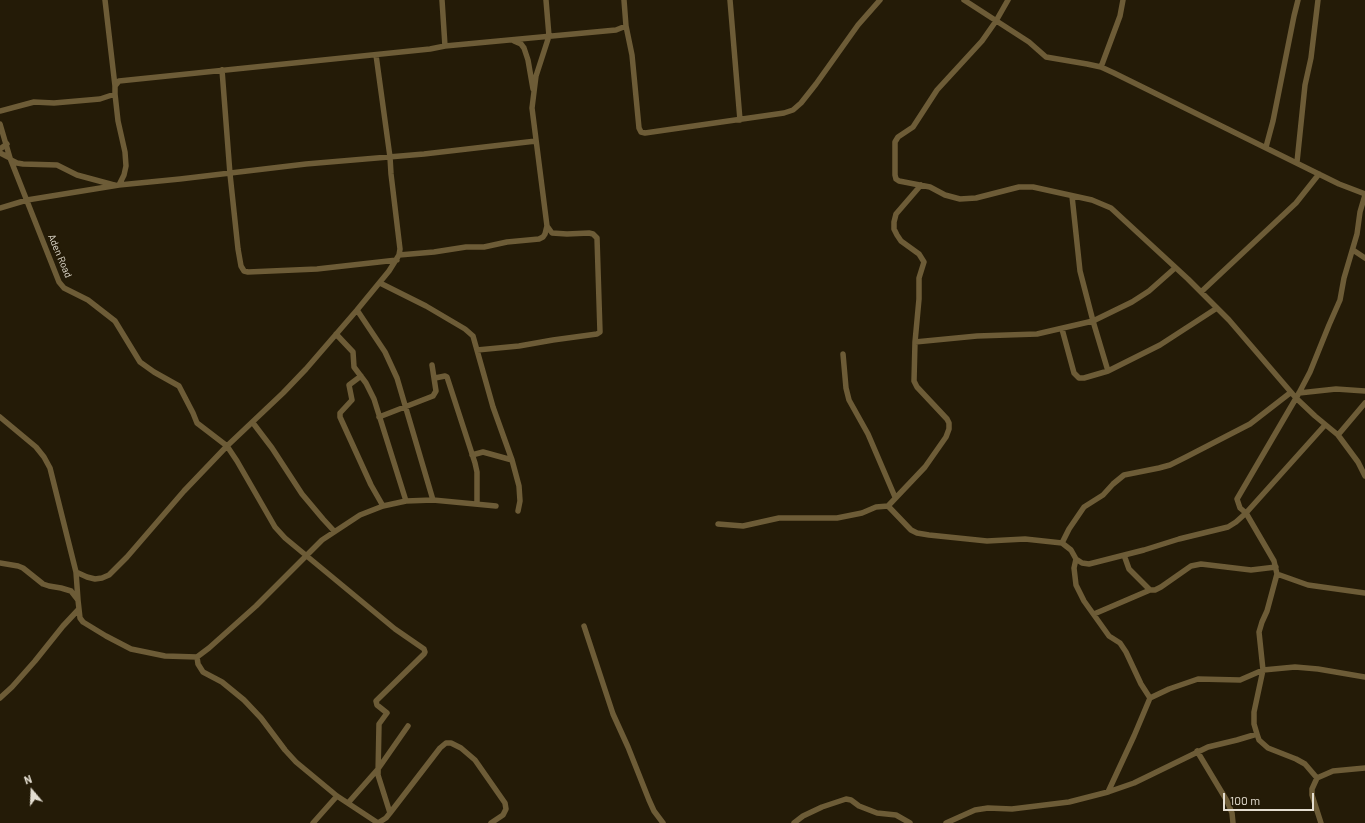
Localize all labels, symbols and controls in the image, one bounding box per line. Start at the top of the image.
street label: Aden Road [45,232,75,280]
north arrow [12,771,52,811]
text: N [22,772,34,787]
scale bar [1225,785,1316,811]
text: 100 m [1230,793,1260,807]

